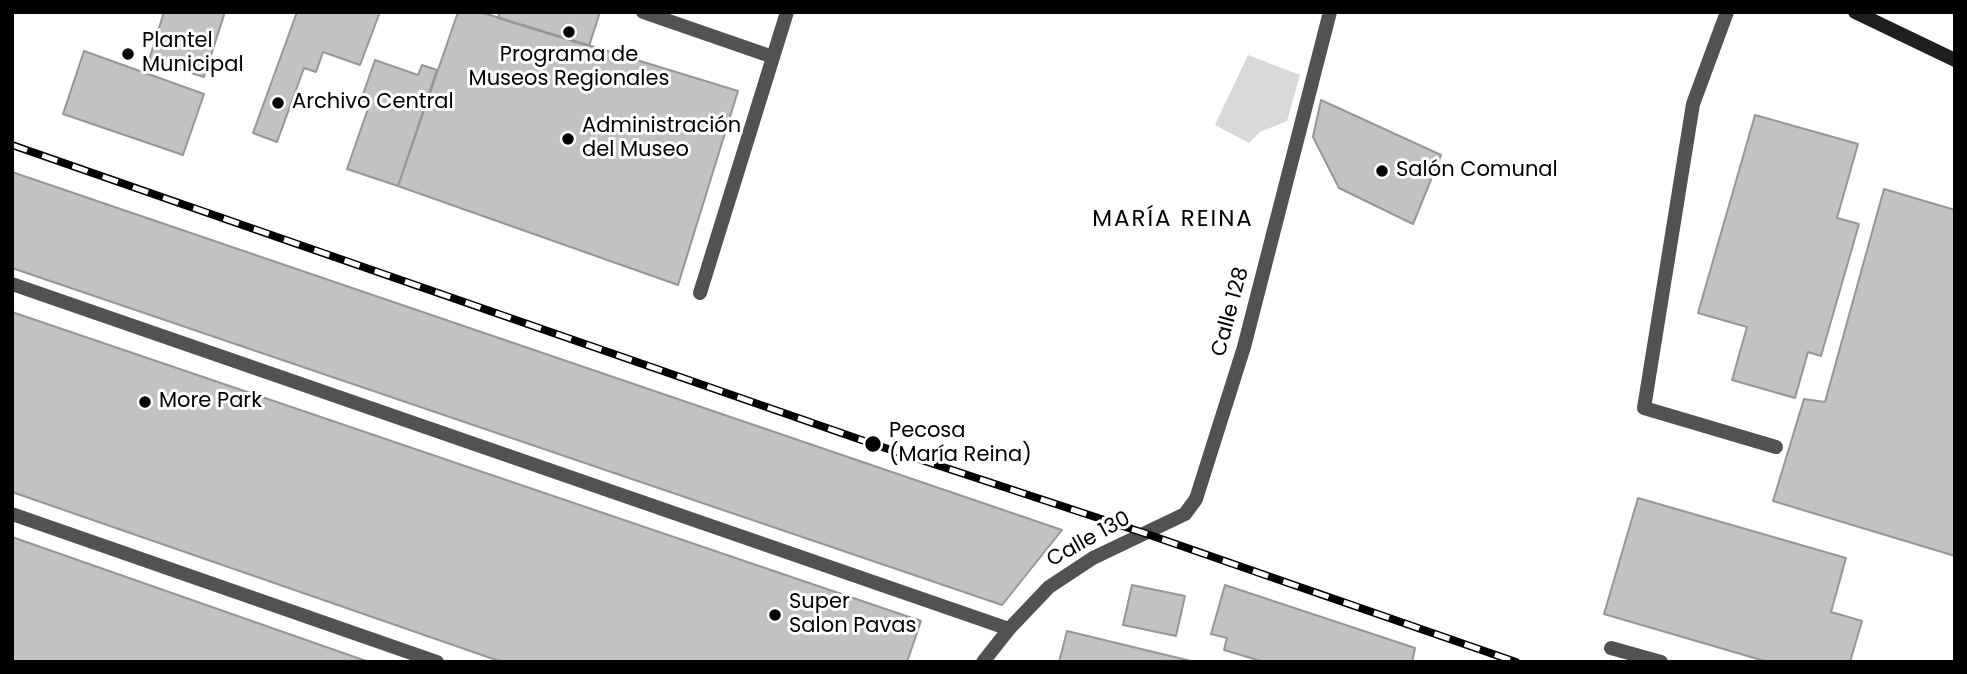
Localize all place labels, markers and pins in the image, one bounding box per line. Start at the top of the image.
marker: Programa de Museos Regionales [561,24,577,40]
place label: Plantel Municipal [142,29,244,79]
place label: Programa de Museos Regionales [469,43,669,93]
marker: Plantel Municipal [120,46,136,62]
place label: Archivo Central [292,90,454,116]
marker: Archivo Central [270,95,286,111]
place label: Administración del Museo [582,114,741,164]
marker: Administración del Museo [560,131,576,147]
place label: Salón Comunal [1396,158,1558,184]
marker: Salón Comunal [1374,163,1390,179]
place label: More Park [159,389,262,415]
marker: More Park [137,394,153,410]
place label: Pecosa (María Reina) [889,419,1032,469]
marker: Pecosa (María Reina) [863,434,883,454]
place label: Super Salon Pavas [789,590,916,640]
marker: Super Salon Pavas [767,607,783,623]

